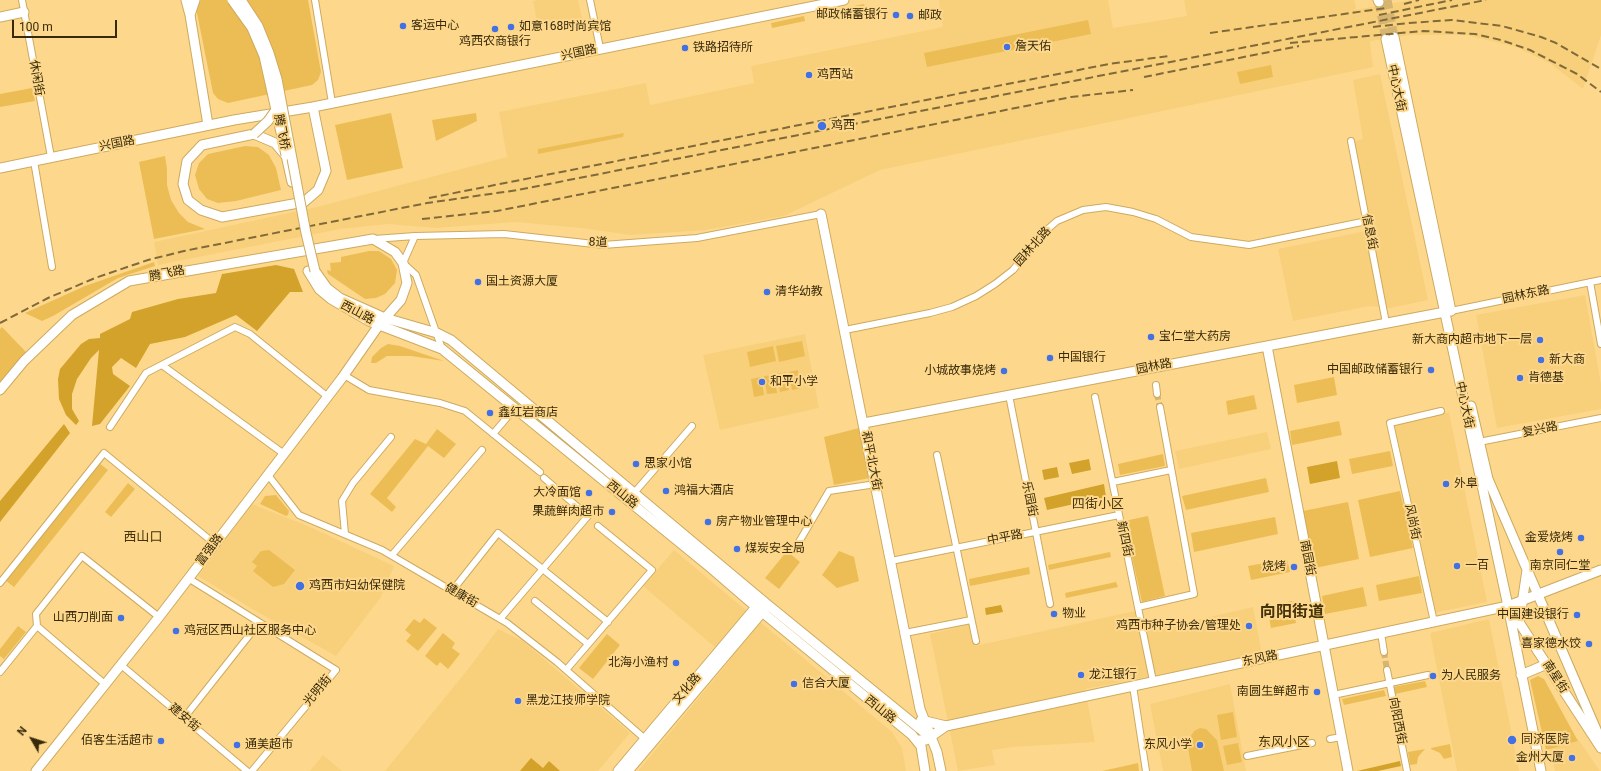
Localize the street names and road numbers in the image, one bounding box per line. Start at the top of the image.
street label: 兴国路 [560,42,598,64]
street label: 休闲街 [26,59,46,97]
street label: 中心大街 [1384,63,1408,113]
street label: 腾飞桥 [270,113,292,151]
street label: 兴国路 [98,133,136,155]
street label: 信息街 [1358,213,1380,251]
street label: 园林北路 [1012,224,1054,270]
street label: 8道 [588,235,608,251]
street label: 腾飞路 [148,263,186,285]
street label: 园林东路 [1501,283,1551,307]
street label: 西山路 [338,298,376,328]
street label: 园林路 [1135,356,1173,378]
street label: 中心大街 [1452,380,1476,430]
street label: 复兴路 [1521,419,1559,441]
street label: 和平北大街 [858,430,884,492]
street label: 西山路 [603,478,641,512]
street label: 乐园街 [1018,480,1040,518]
street label: 风尚街 [1401,503,1423,541]
street label: 新四街 [1113,520,1135,558]
street label: 中平路 [986,527,1024,549]
street label: 富强路 [193,531,227,569]
street label: 南园街 [1296,539,1318,577]
street label: 健康街 [442,581,480,611]
street label: 东风路 [1241,648,1279,670]
street label: 南星街 [1539,658,1571,696]
street label: 文化路 [670,671,704,707]
street label: 光明街 [301,673,335,709]
street label: 西山路 [861,693,899,727]
street label: 向阳西街 [1385,696,1409,746]
street label: 建安街 [166,701,202,735]

